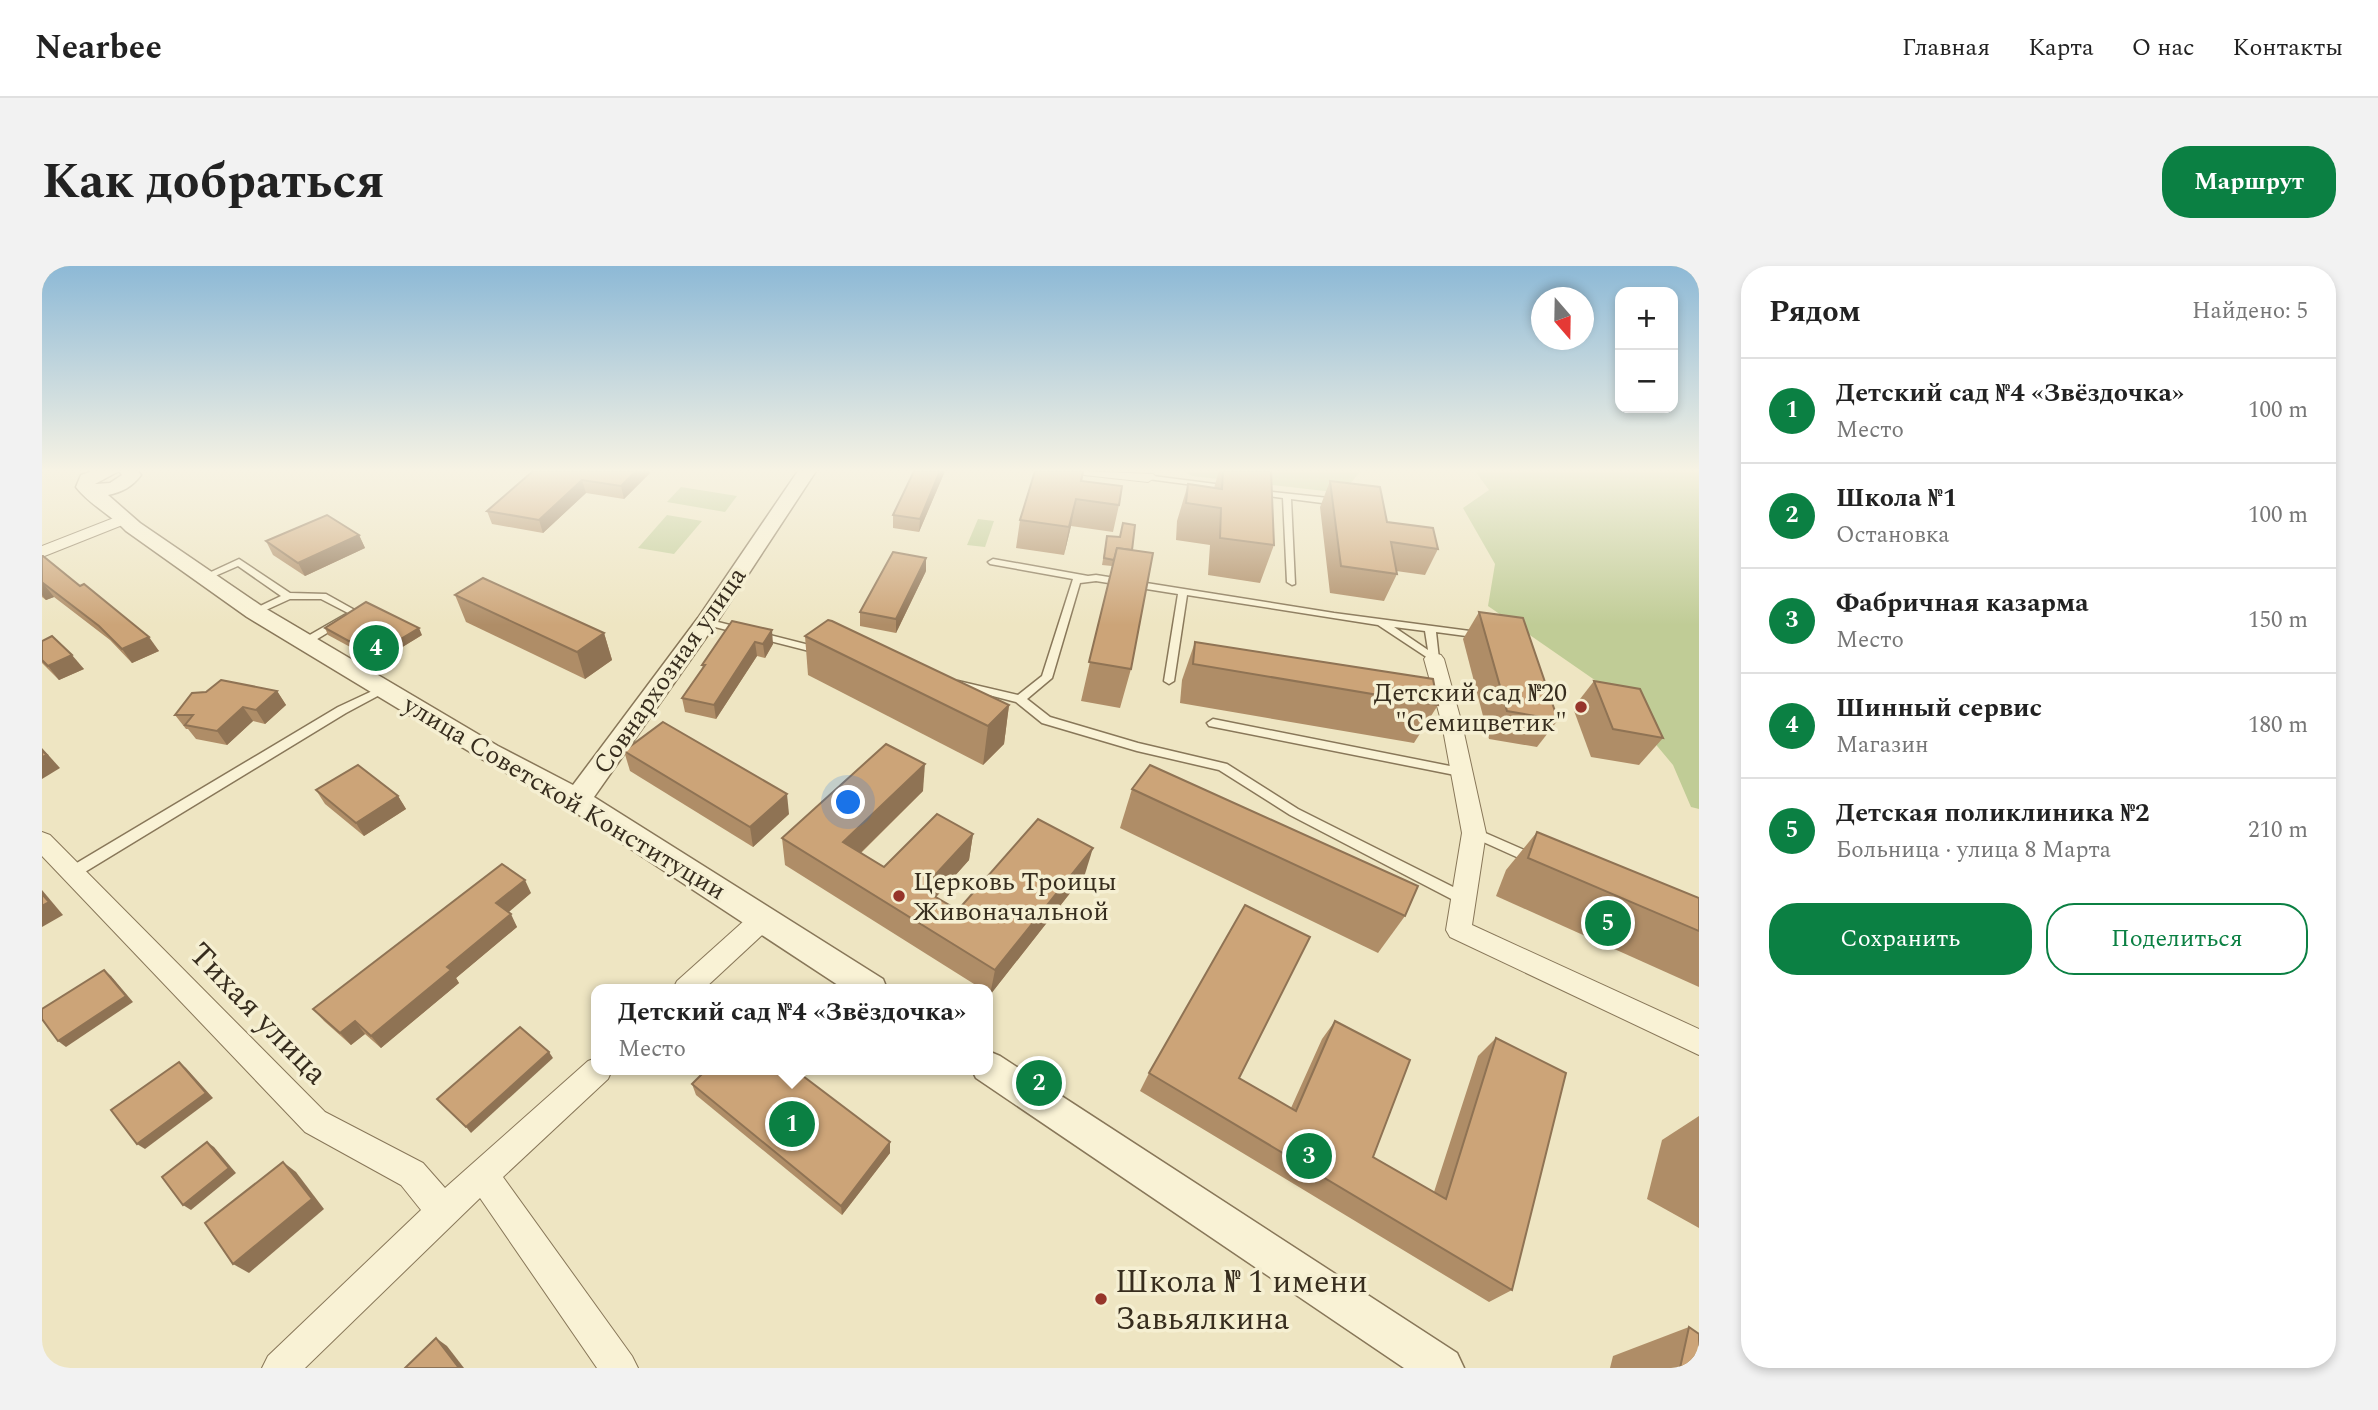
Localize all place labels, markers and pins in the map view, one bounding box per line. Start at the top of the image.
pin: 4 [353,622,399,674]
place label: Детский сад №20 "Семицветик" [1373,673,1567,743]
marker: Детский сад №20 "Семицветик" [1573,699,1589,715]
place label: Церковь Троицы Живоначальной [913,862,1117,932]
marker: Церковь Троицы Живоначальной [891,888,907,904]
pin: 5 [1585,897,1631,949]
pin: 2 [1016,1057,1062,1109]
pin: 1 [769,1098,815,1150]
pin: 3 [1286,1130,1332,1182]
place label: Школа № 1 имени Завьялкина [1115,1258,1368,1344]
marker: Школа № 1 имени Завьялкина [1093,1291,1109,1307]

